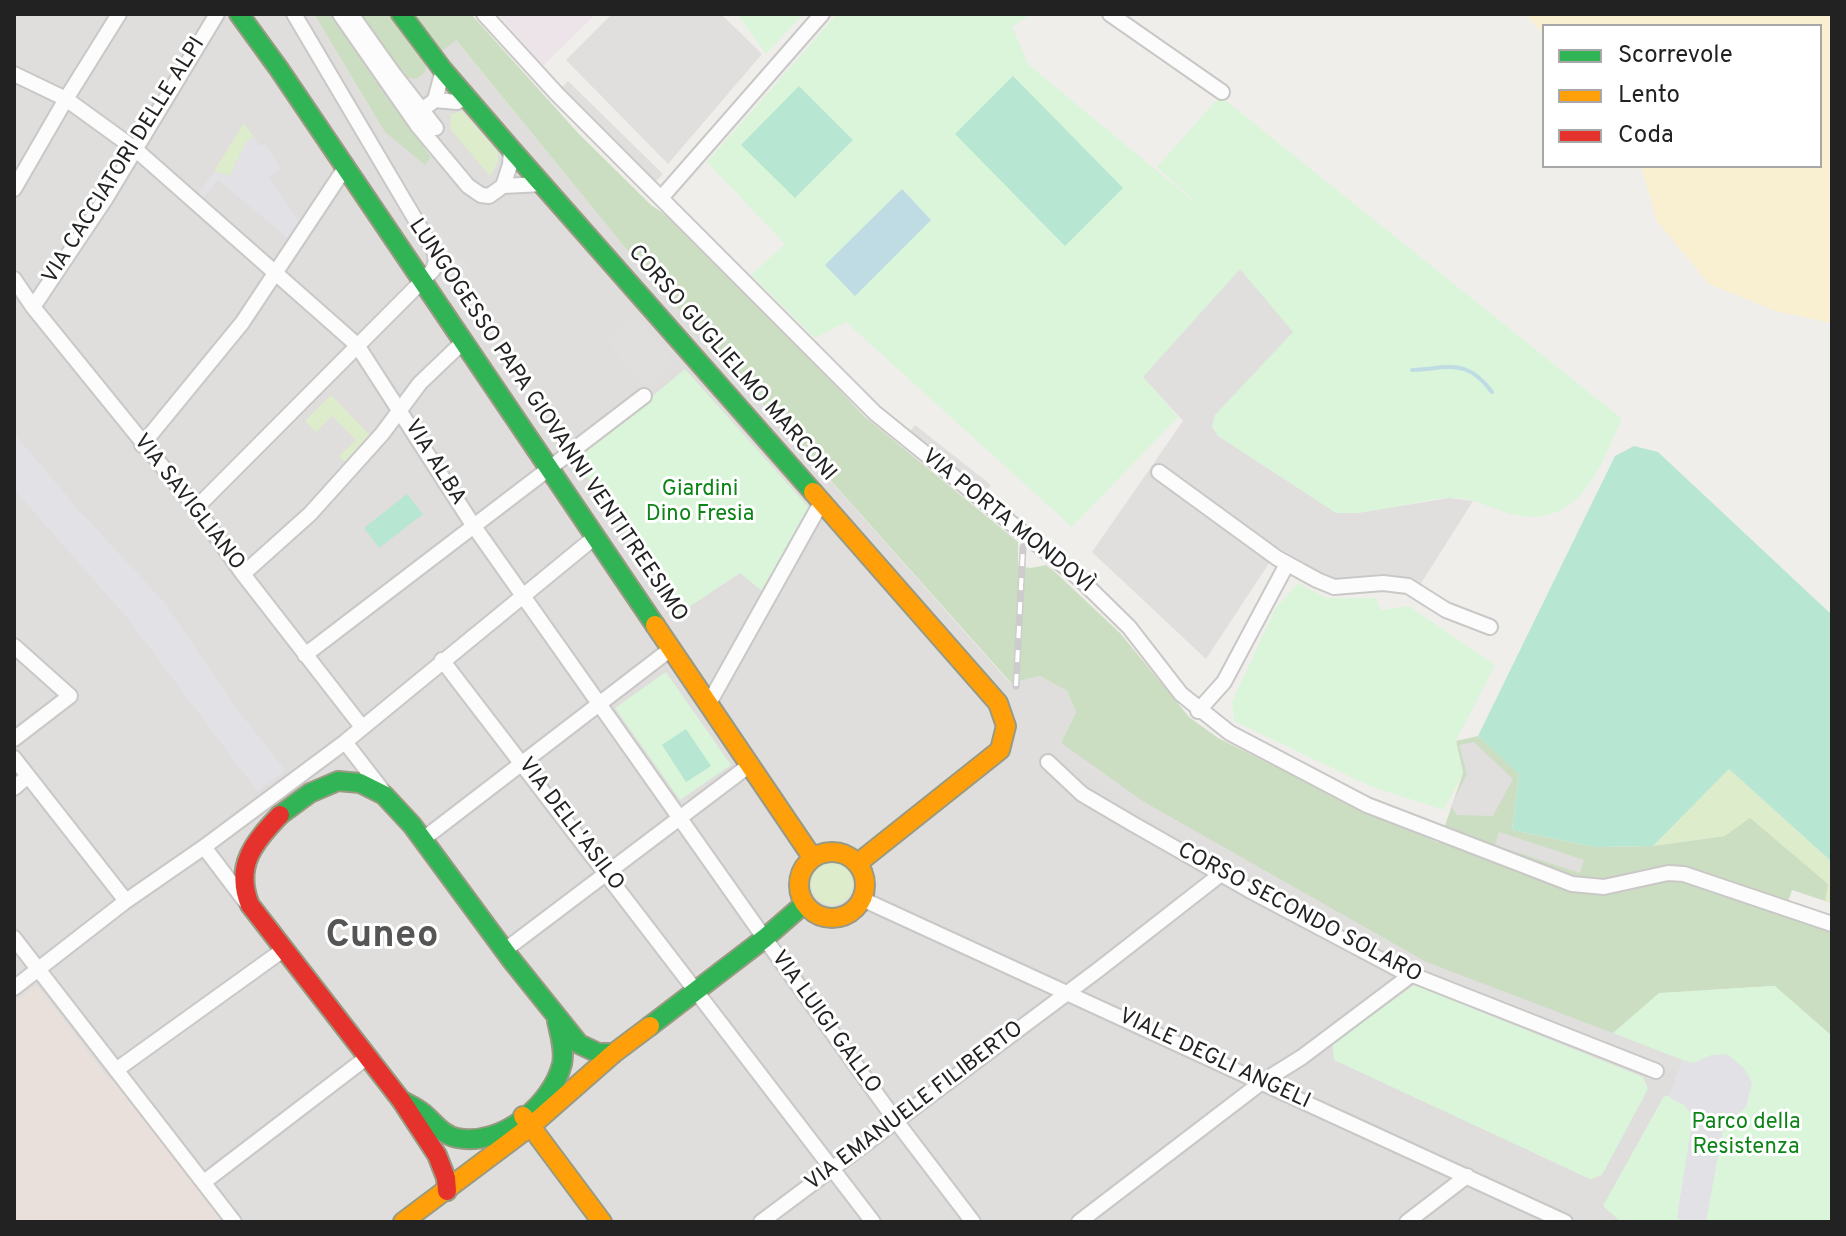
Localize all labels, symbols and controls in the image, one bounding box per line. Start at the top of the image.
legend [1542,24,1822,168]
street label: VIA CACCIATORI DELLE ALPI [38,33,212,289]
text: Scorrevole [1618,41,1733,71]
text: Lento [1618,81,1680,111]
text: Coda [1618,121,1674,151]
street label: LUNGOGESSO PAPA GIOVANNI VENTITREESIMO [402,214,692,628]
street label: CORSO GUGLIELMO MARCONI [621,241,841,487]
street label: VIA ALBA [397,415,471,511]
street label: VIA SAVIGLIANO [127,430,249,576]
street label: VIA PORTA MONDOVÌ [916,444,1098,600]
park label: Giardini Dino Fresia [646,478,754,530]
street label: VIA DELL'ASILO [511,753,629,897]
street label: CORSO SECONDO SOLARO [1172,838,1426,990]
district label: Cuneo [326,915,438,961]
street label: VIA LUIGI GALLO [764,946,886,1100]
street label: VIALE DEGLI ANGELI [1114,1004,1314,1116]
street label: VIA EMANUELE FILIBERTO [801,1016,1029,1198]
park label: Parco della Resistenza [1691,1111,1801,1162]

